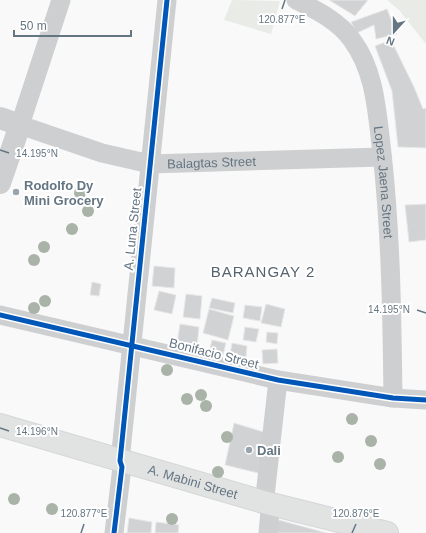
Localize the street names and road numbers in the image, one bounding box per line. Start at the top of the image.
street label: Lopez Jaena Street [371,125,396,239]
street label: Balagtas Street [167,154,257,171]
street label: A. Luna Street [121,187,144,271]
street label: Bonifacio Street [168,335,261,372]
street label: A. Mabini Street [146,462,240,502]

